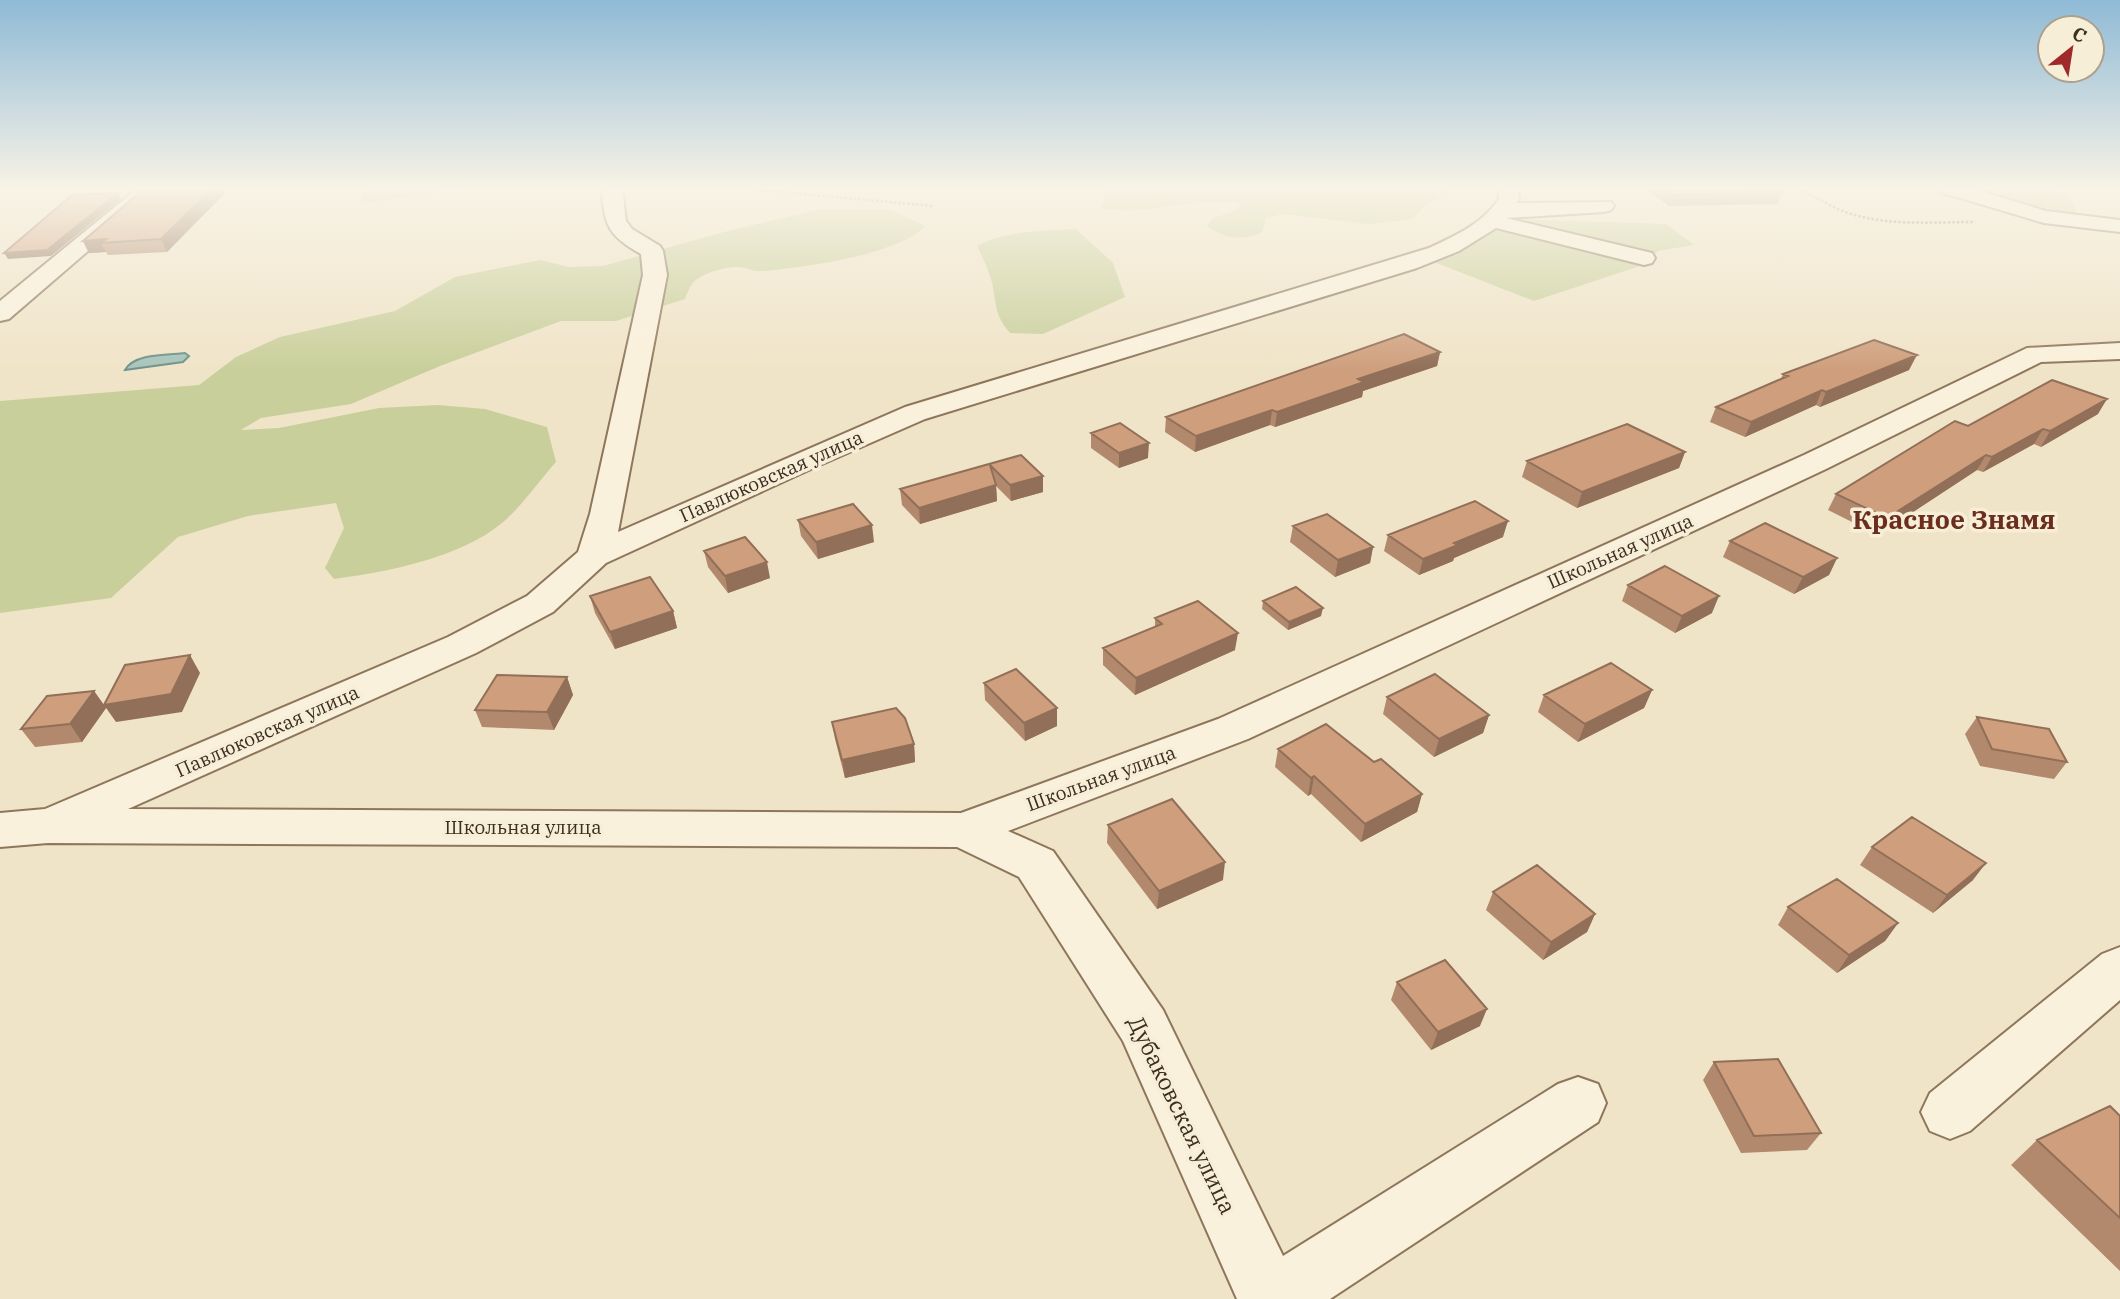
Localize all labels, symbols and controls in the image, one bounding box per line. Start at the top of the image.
north arrow [2036,14,2106,84]
text: С [2068,21,2091,48]
street label: Павлюковская улица [676,425,866,527]
district label: Красное Знамя [1853,502,2055,536]
street label: Школьная улица [1543,508,1697,594]
street label: Павлюковская улица [172,680,362,782]
street label: Школьная улица [1023,740,1179,816]
street label: Школьная улица [444,815,602,839]
street label: Дубаковская улица [1122,1011,1244,1219]

